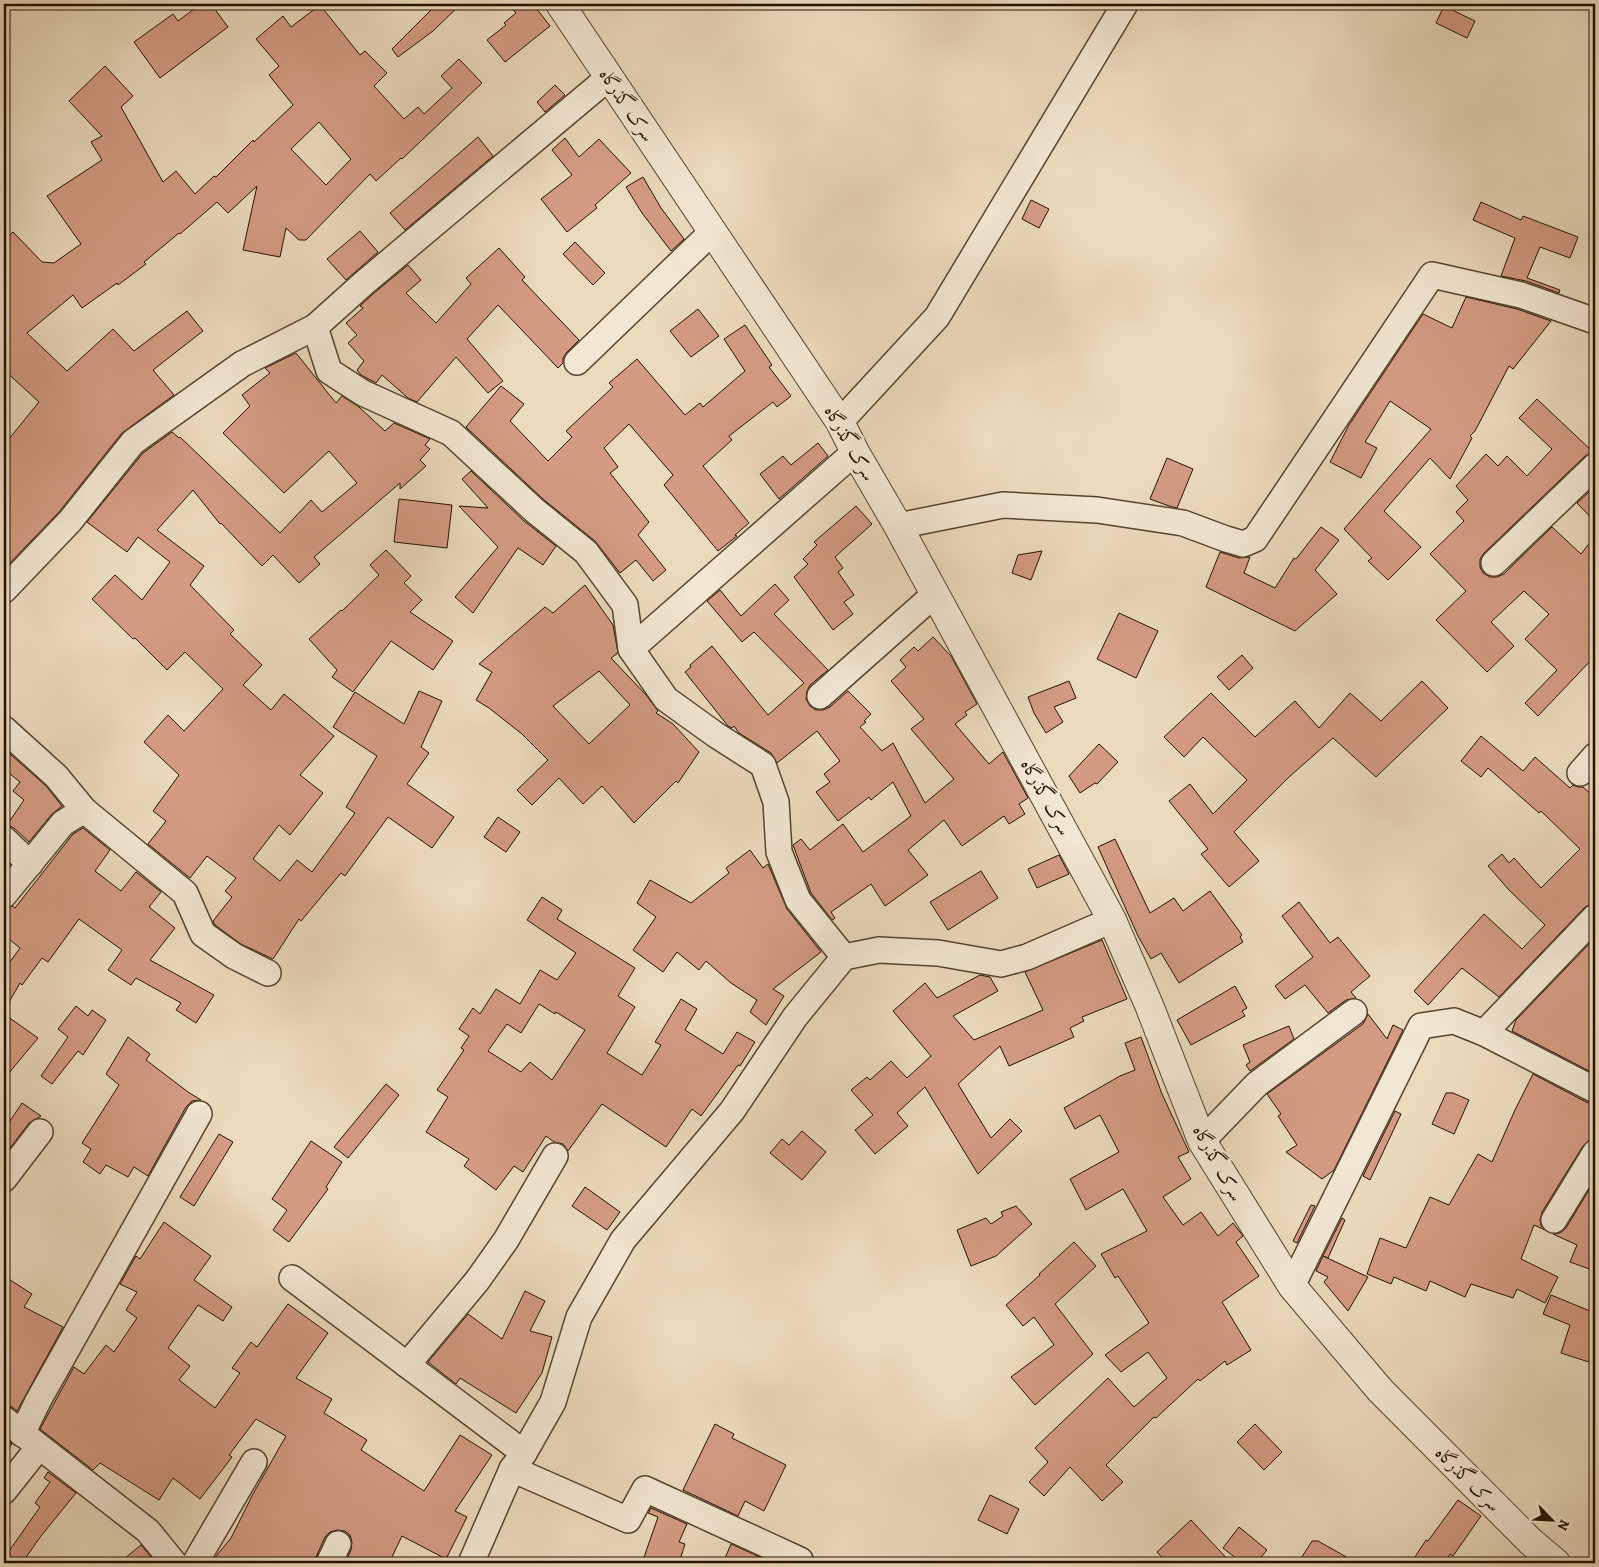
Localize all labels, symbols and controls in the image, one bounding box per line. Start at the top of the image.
street label: سرک گذرگاه [594,63,661,146]
street label: سرک گذرگاه [819,400,882,485]
street label: سرک گذرگاه [1015,754,1078,839]
street label: سرک گذرگاه [1187,1120,1250,1205]
street label: سرک گذرگاه [1430,1440,1507,1517]
north arrow [1526,1494,1576,1544]
text: N [1553,1517,1574,1534]

